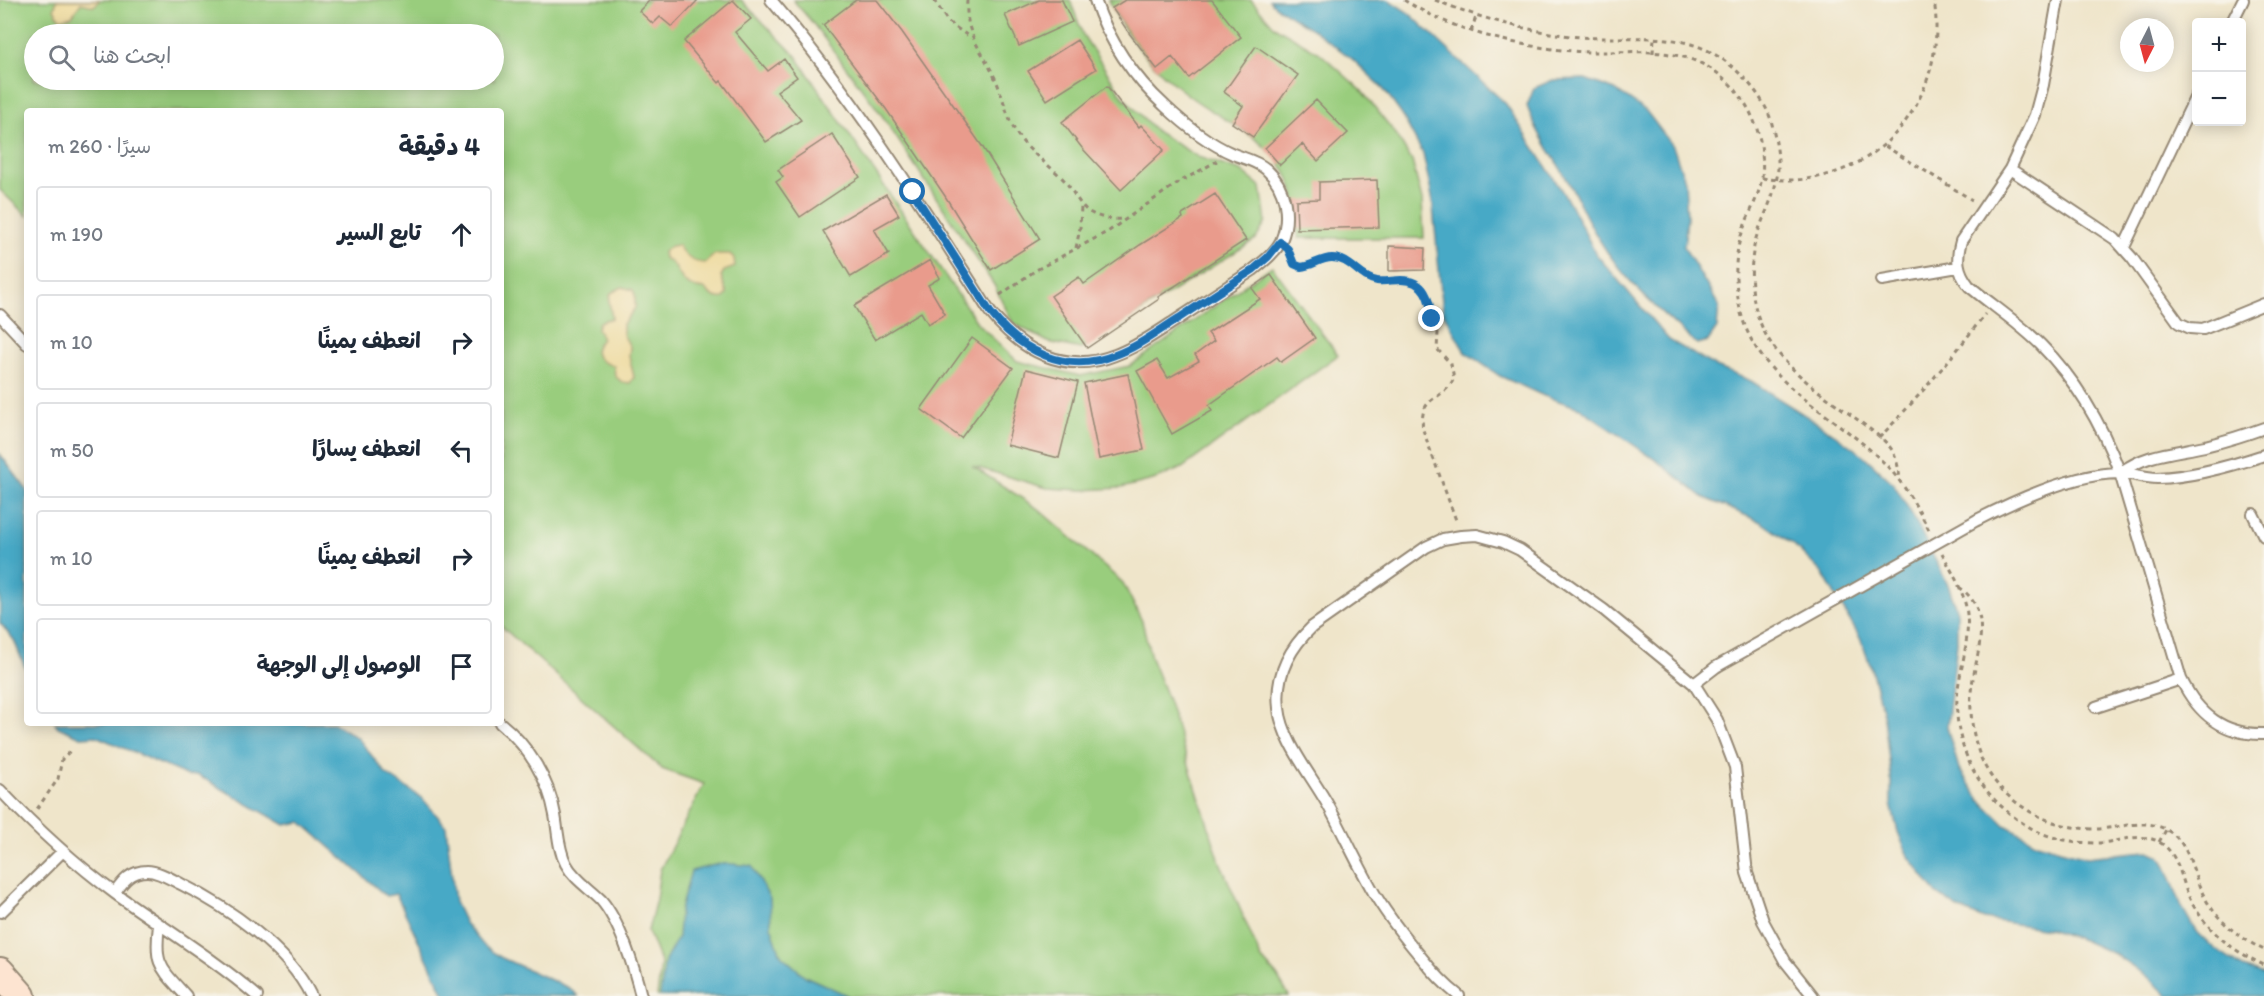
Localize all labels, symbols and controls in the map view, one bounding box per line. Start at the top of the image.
north arrow [2120,18,2174,72]
map controls [2192,18,2246,126]
button: + [2192,18,2246,72]
search box [24,24,504,90]
icon: search [45,41,78,74]
text: ابحث هنا [93,42,172,69]
button: − [2192,72,2246,126]
text: 4 دقيقة [399,130,480,162]
text: سيرًا · 260 m [48,134,151,158]
route start [899,178,925,204]
icon: ahead [445,218,478,251]
text: تابع السير [338,219,421,246]
text: 190 m [50,222,103,246]
route end [1418,305,1444,331]
icon: right [445,326,478,359]
text: انعطف يمينًا [318,327,421,354]
text: 10 m [50,330,93,354]
icon: left [445,434,478,467]
text: انعطف يسارًا [312,435,421,462]
text: 50 m [50,438,94,462]
icon: right [445,542,478,575]
text: انعطف يمينًا [318,543,421,570]
text: 10 m [50,546,93,570]
icon: arrive [445,650,478,683]
text: الوصول إلى الوجهة [256,651,421,678]

